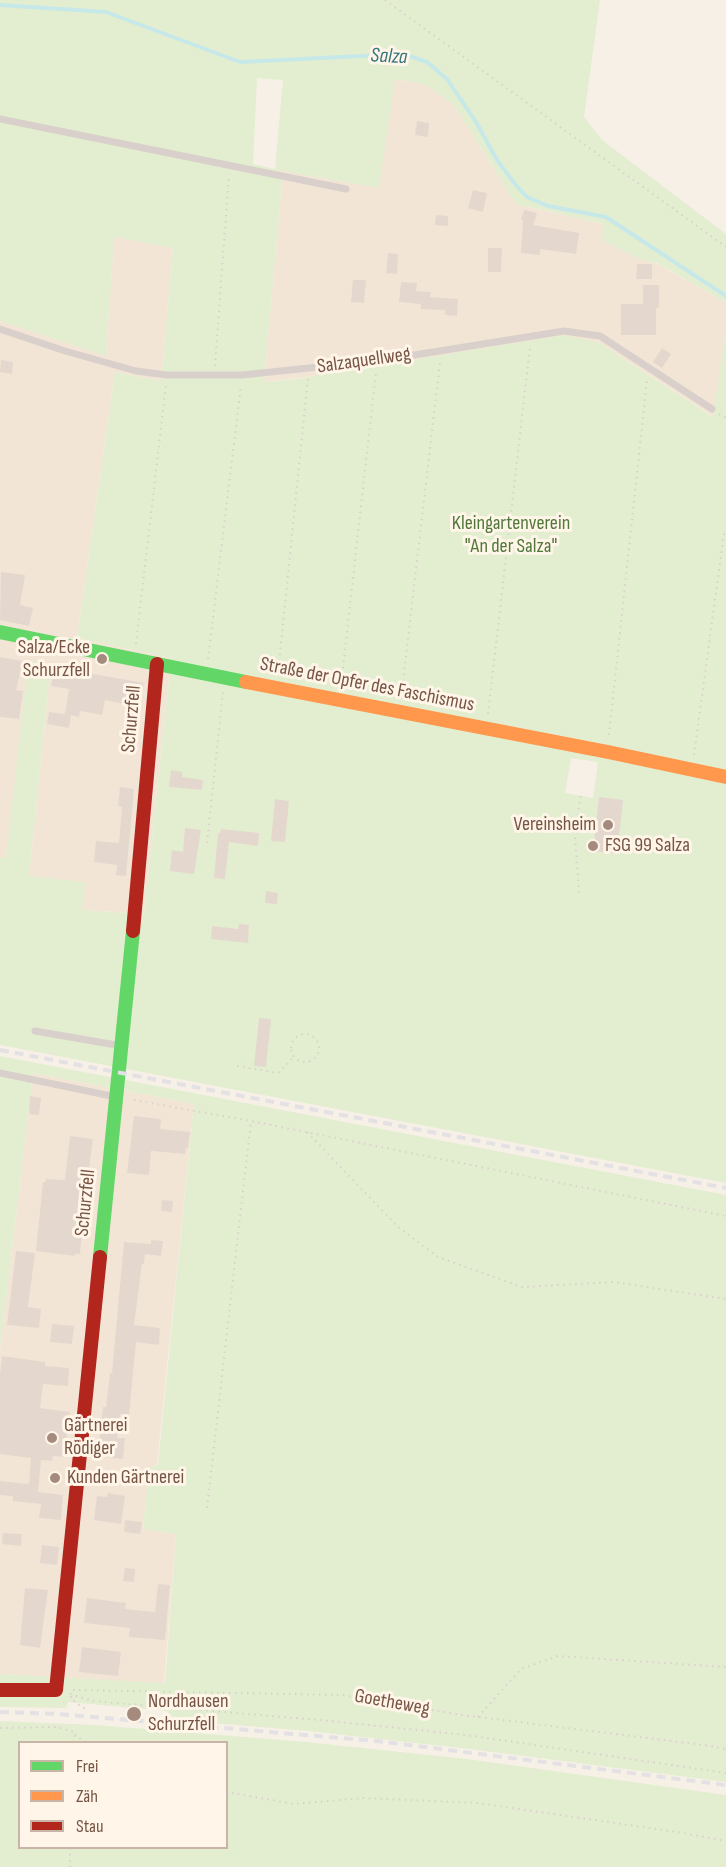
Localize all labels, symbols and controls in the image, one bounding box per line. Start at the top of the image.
water label: Salza [370,43,408,71]
street label: Salzaquellweg [316,343,412,379]
park label: Kleingartenverein "An der Salza" [452,512,570,559]
place label: Salza/Ecke Schurzfell [18,636,90,683]
marker: Salza/Ecke Schurzfell [95,652,109,666]
street label: Straße der Opfer des Faschismus [258,652,476,718]
street label: Schurzfell [117,684,147,754]
place label: Vereinsheim [514,813,596,837]
marker: Vereinsheim [601,818,615,832]
place label: FSG 99 Salza [605,834,690,858]
marker: FSG 99 Salza [586,839,600,853]
street label: Schurzfell [71,1168,101,1238]
place label: Gärtnerei Rödiger [64,1414,127,1461]
marker: Gärtnerei Rödiger [45,1431,59,1445]
place label: Kunden Gärtnerei [67,1466,184,1490]
marker: Kunden Gärtnerei [48,1471,62,1485]
street label: Goetheweg [352,1685,432,1721]
place label: Nordhausen Schurzfell [148,1690,229,1737]
marker: Nordhausen Schurzfell [125,1705,143,1723]
legend [18,1741,228,1849]
text: Frei [76,1756,98,1777]
text: Zäh [76,1786,98,1807]
text: Stau [76,1816,104,1837]

